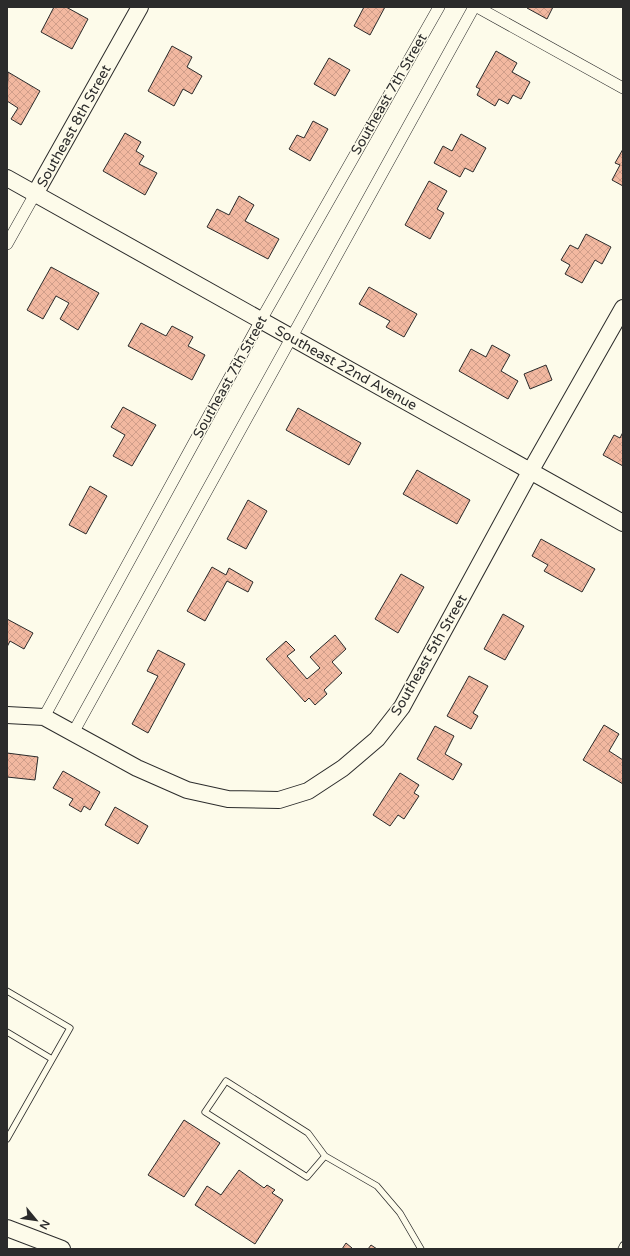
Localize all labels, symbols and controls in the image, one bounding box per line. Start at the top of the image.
street label: Southeast 7th Street [347,30,431,158]
street label: Southeast 8th Street [33,61,115,190]
street label: Southeast 7th Street [189,312,271,441]
street label: Southeast 22nd Avenue [272,322,420,414]
street label: Southeast 5th Street [387,591,471,719]
north arrow [16,1200,56,1240]
text: N [36,1218,52,1232]

